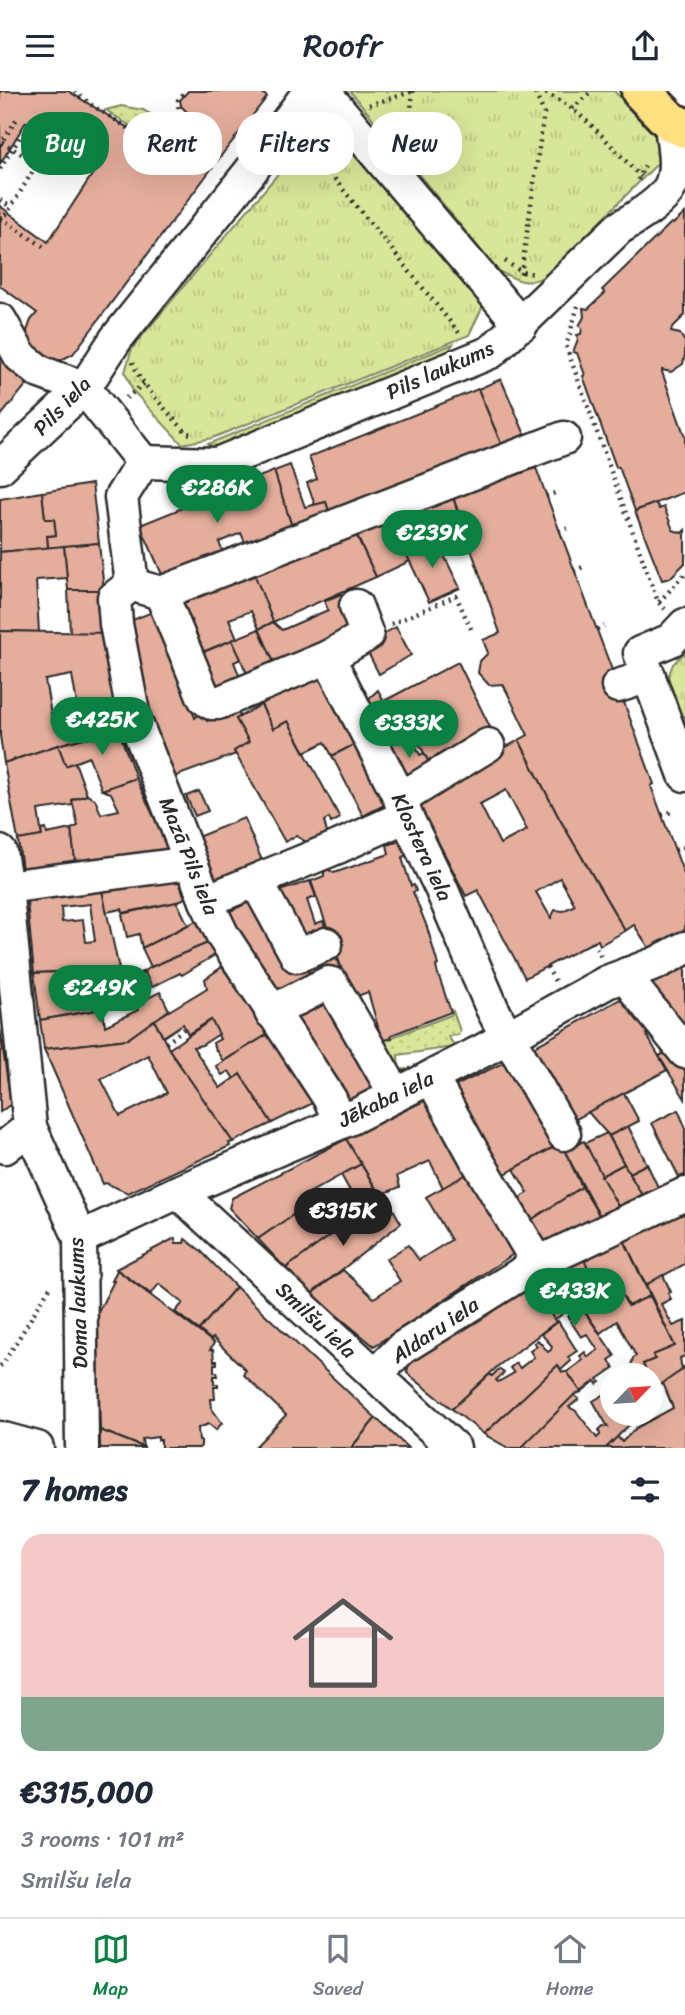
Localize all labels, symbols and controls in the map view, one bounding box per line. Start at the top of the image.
text: Roofr [303,17,382,74]
icon: menu [21,27,59,65]
icon: share [626,27,664,65]
chip: Buy [21,112,109,175]
chip: Rent [123,112,222,175]
chip: Filters [236,112,354,175]
chip: New [368,112,462,175]
street label: Pils laukums [380,329,500,411]
street label: Pils iela [23,367,101,445]
pin: €286K [168,465,266,525]
text: €286K [182,467,252,508]
pin: €239K [383,511,481,570]
text: €239K [397,512,467,553]
pin: €425K [53,697,151,757]
text: €425K [67,699,137,740]
pin: €333K [360,701,458,760]
text: €333K [375,702,443,743]
street label: Klostera iela [380,786,464,908]
street label: Mazā Pils iela [148,791,230,921]
pin: €249K [51,965,149,1025]
text: €249K [64,967,136,1008]
street label: Jēkaba iela [331,1059,441,1139]
pin: €315K [294,1189,392,1248]
text: €315K [310,1190,376,1231]
street label: Doma laukums [57,1236,99,1369]
pin: €433K [526,1269,624,1328]
text: €433K [541,1270,609,1311]
street label: Smilšu iela [266,1272,366,1369]
street label: Aldaru iela [382,1286,487,1374]
north arrow [600,1363,663,1426]
map controls [600,1363,663,1426]
text: 7 homes [21,1463,128,1517]
icon: filters [626,1471,664,1509]
icon: home [280,1580,406,1706]
text: €315,000 [21,1765,154,1819]
text: 3 rooms · 101 m² [21,1819,185,1860]
text: Smilšu iela [21,1860,131,1901]
tab: Map [92,1930,130,2005]
tab: Saved [313,1930,363,2005]
tab: Home [546,1930,593,2005]

